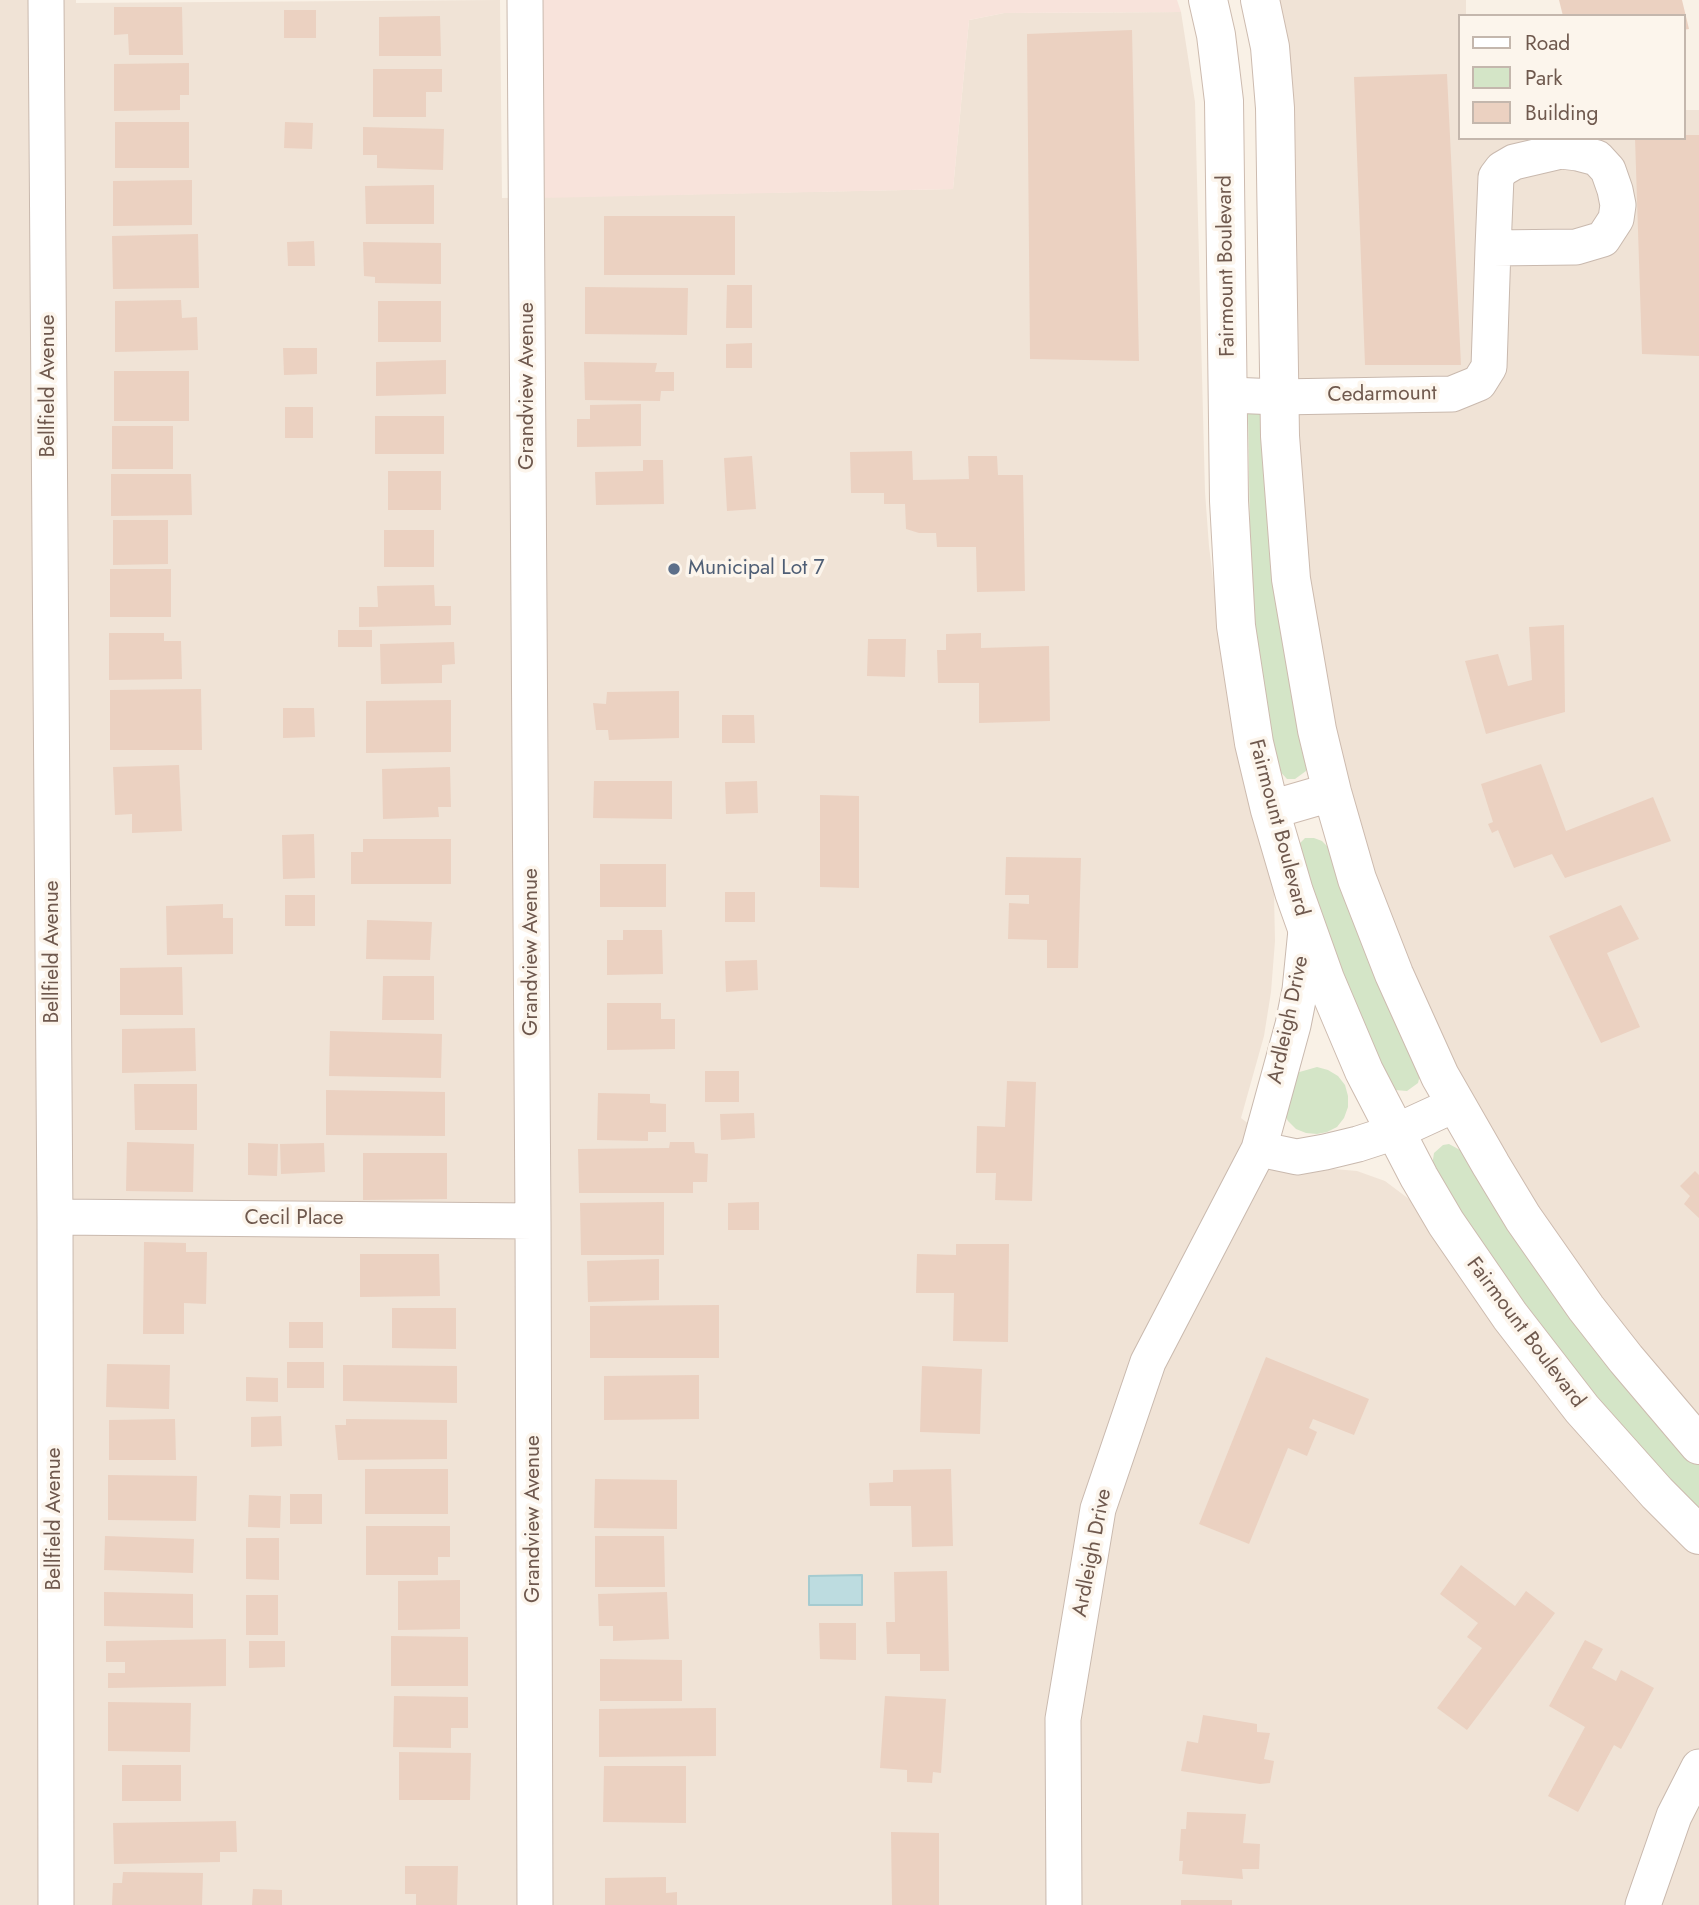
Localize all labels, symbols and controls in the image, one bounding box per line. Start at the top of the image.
legend [1458,14,1685,140]
text: Road [1525,28,1570,58]
text: Park [1525,63,1562,93]
text: Building [1525,98,1598,128]
street label: Fairmount Boulevard [1213,175,1241,357]
street label: Grandview Avenue [515,302,541,470]
street label: Bellfield Avenue [36,315,62,457]
street label: Cedarmount [1327,381,1437,409]
place label: Municipal Lot 7 [688,556,824,582]
marker: Municipal Lot 7 [666,561,682,577]
street label: Fairmount Boulevard [1242,737,1314,919]
street label: Grandview Avenue [519,868,545,1036]
street label: Bellfield Avenue [40,881,66,1023]
street label: Ardleigh Drive [1263,954,1315,1086]
street label: Cecil Place [244,1206,344,1232]
street label: Fairmount Boulevard [1460,1253,1590,1413]
street label: Grandview Avenue [521,1435,547,1603]
street label: Bellfield Avenue [42,1448,68,1590]
street label: Ardleigh Drive [1068,1487,1118,1619]

